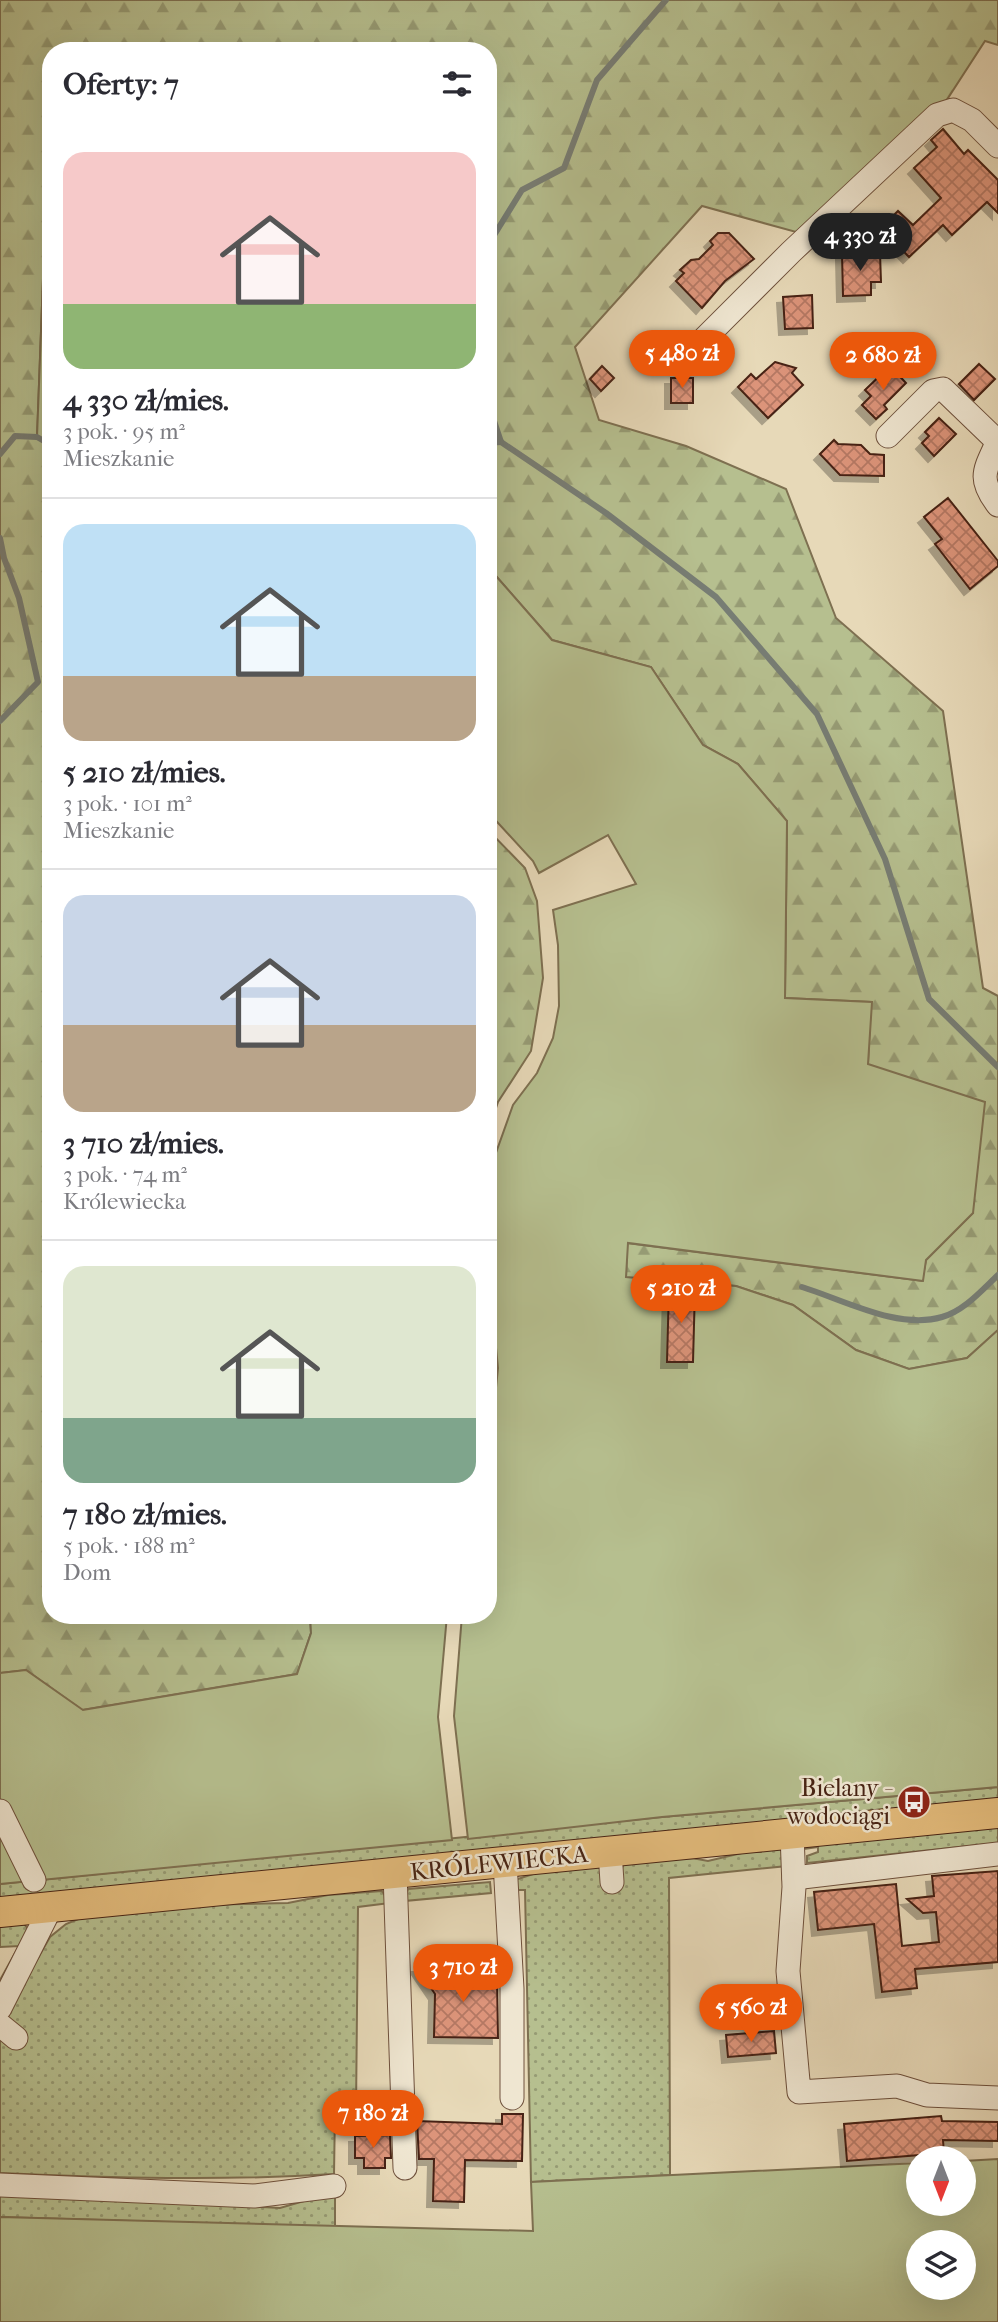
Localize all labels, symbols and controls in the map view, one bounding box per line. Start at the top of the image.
icon: filters [438,65,476,103]
text: Oferty: 7 [63,67,179,102]
icon: home [207,197,333,323]
pin: 4 330 zł [788,214,932,273]
text: 4 330 zł [824,222,896,249]
pin: 5 480 zł [610,330,754,390]
pin: 2 680 zł [811,332,955,392]
text: 5 480 zł [645,339,719,366]
text: 2 680 zł [846,341,920,368]
text: 4 330 zł/mies. [63,383,229,418]
text: 3 pok. · 95 m² [63,418,185,445]
text: Mieszkanie [63,445,175,472]
icon: home [207,569,333,695]
text: 5 210 zł/mies. [63,755,226,790]
text: 3 pok. · 101 m² [63,790,192,817]
text: Mieszkanie [63,817,175,844]
icon: home [207,940,333,1066]
text: 3 710 zł/mies. [63,1126,224,1161]
text: 3 pok. · 74 m² [63,1161,187,1188]
text: Królewiecka [63,1188,186,1215]
pin: 5 210 zł [609,1266,753,1325]
text: 5 210 zł [647,1274,715,1301]
icon: home [207,1311,333,1437]
text: 7 180 zł/mies. [63,1497,227,1532]
text: 5 pok. · 188 m² [63,1532,195,1559]
text: Dom [63,1559,111,1586]
place label: Bielany - wodociągi [785,1774,893,1831]
bus stop icon: Bielany - wodociągi [895,1783,933,1821]
street label: KRÓLEWIECKA [409,1839,590,1886]
pin: 3 710 zł [391,1944,535,2004]
text: 3 710 zł [429,1953,497,1980]
pin: 5 560 zł [679,1984,823,2044]
text: 5 560 zł [715,1993,787,2020]
pin: 7 180 zł [301,2090,445,2150]
text: 7 180 zł [338,2099,408,2126]
north arrow [906,2146,976,2216]
map controls [906,2146,976,2300]
button: layers [906,2230,976,2300]

